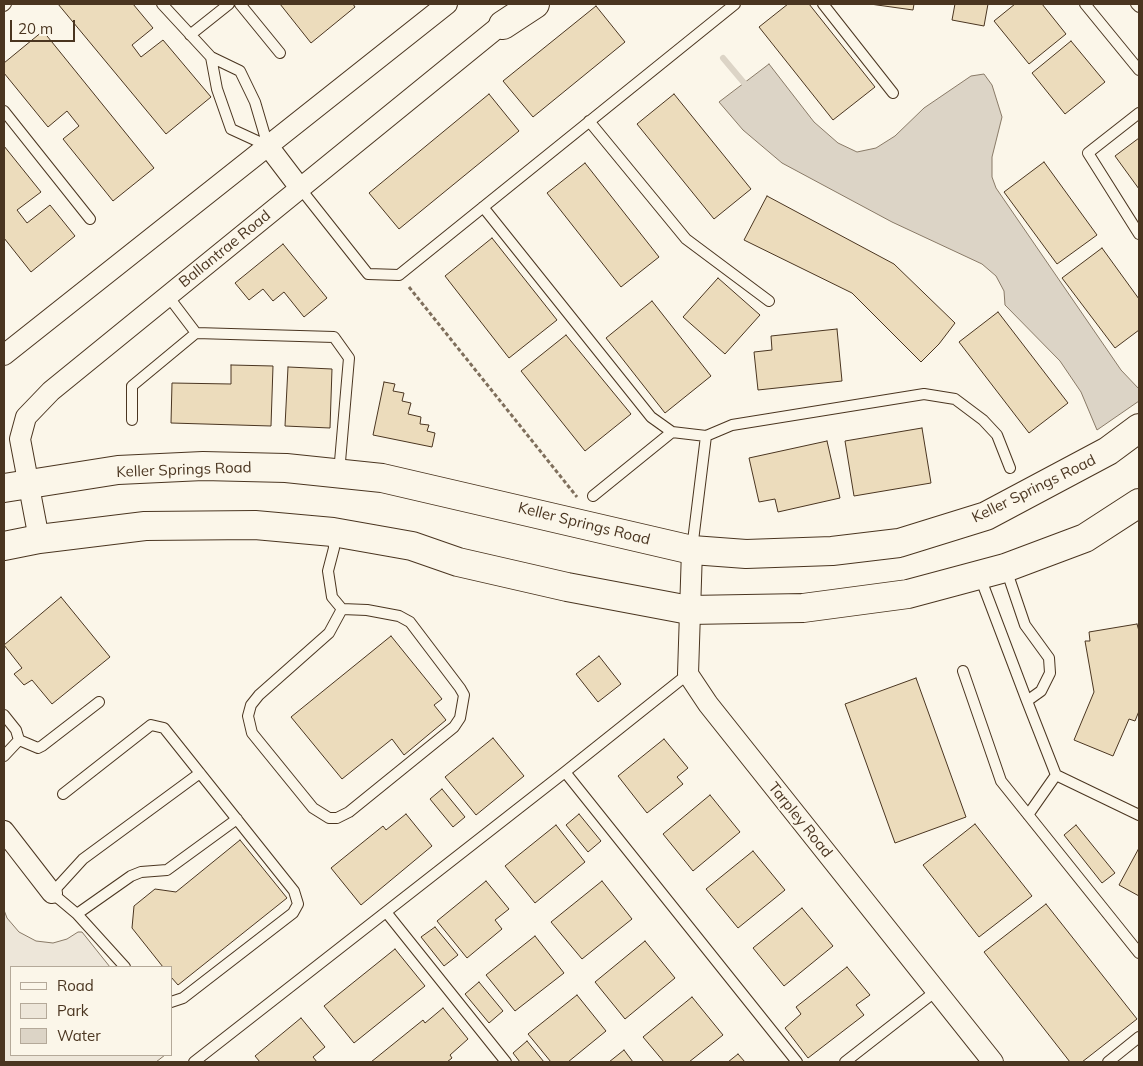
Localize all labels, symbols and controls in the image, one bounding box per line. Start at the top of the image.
scale bar [12,10,78,42]
text: 20 m [18,19,53,38]
street label: Ballantrae Road [176,207,274,291]
street label: Keller Springs Road [969,451,1099,527]
street label: Keller Springs Road [116,459,252,481]
street label: Keller Springs Road [516,499,652,549]
street label: Tarpley Road [764,779,836,861]
legend [10,966,172,1056]
text: Road [57,976,94,995]
text: Park [57,1001,89,1020]
text: Water [57,1026,101,1045]

